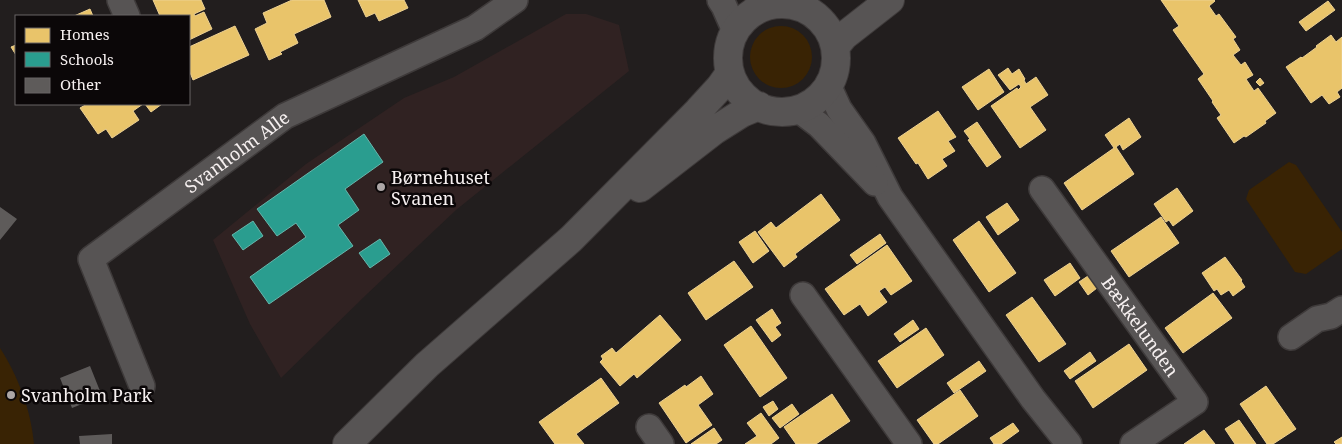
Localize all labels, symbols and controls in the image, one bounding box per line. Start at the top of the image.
legend [15,15,190,105]
text: Homes [60,24,110,44]
text: Schools [60,49,114,69]
text: Other [60,74,101,94]
street label: Svanholm Alle [180,105,294,198]
place label: Børnehuset Svanen [391,165,490,210]
marker: Børnehuset Svanen [375,181,387,193]
street label: Bækkelunden [1096,271,1185,382]
place label: Svanholm Park [21,383,153,407]
marker: Svanholm Park [5,389,17,401]

